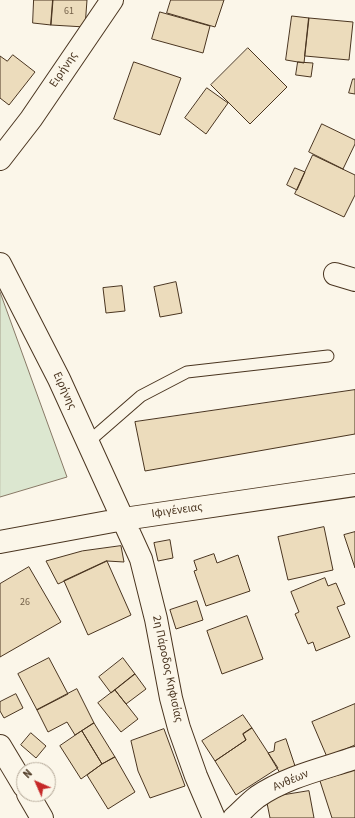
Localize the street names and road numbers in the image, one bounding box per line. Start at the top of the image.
street label: Ειρήνης [47,49,81,91]
street label: Ειρήνης [49,370,79,412]
street label: Ιφιγένειας [151,500,203,522]
street label: 2η Πάροδος Κηφισίας [149,614,185,724]
street label: Ανθέων [271,767,311,795]

